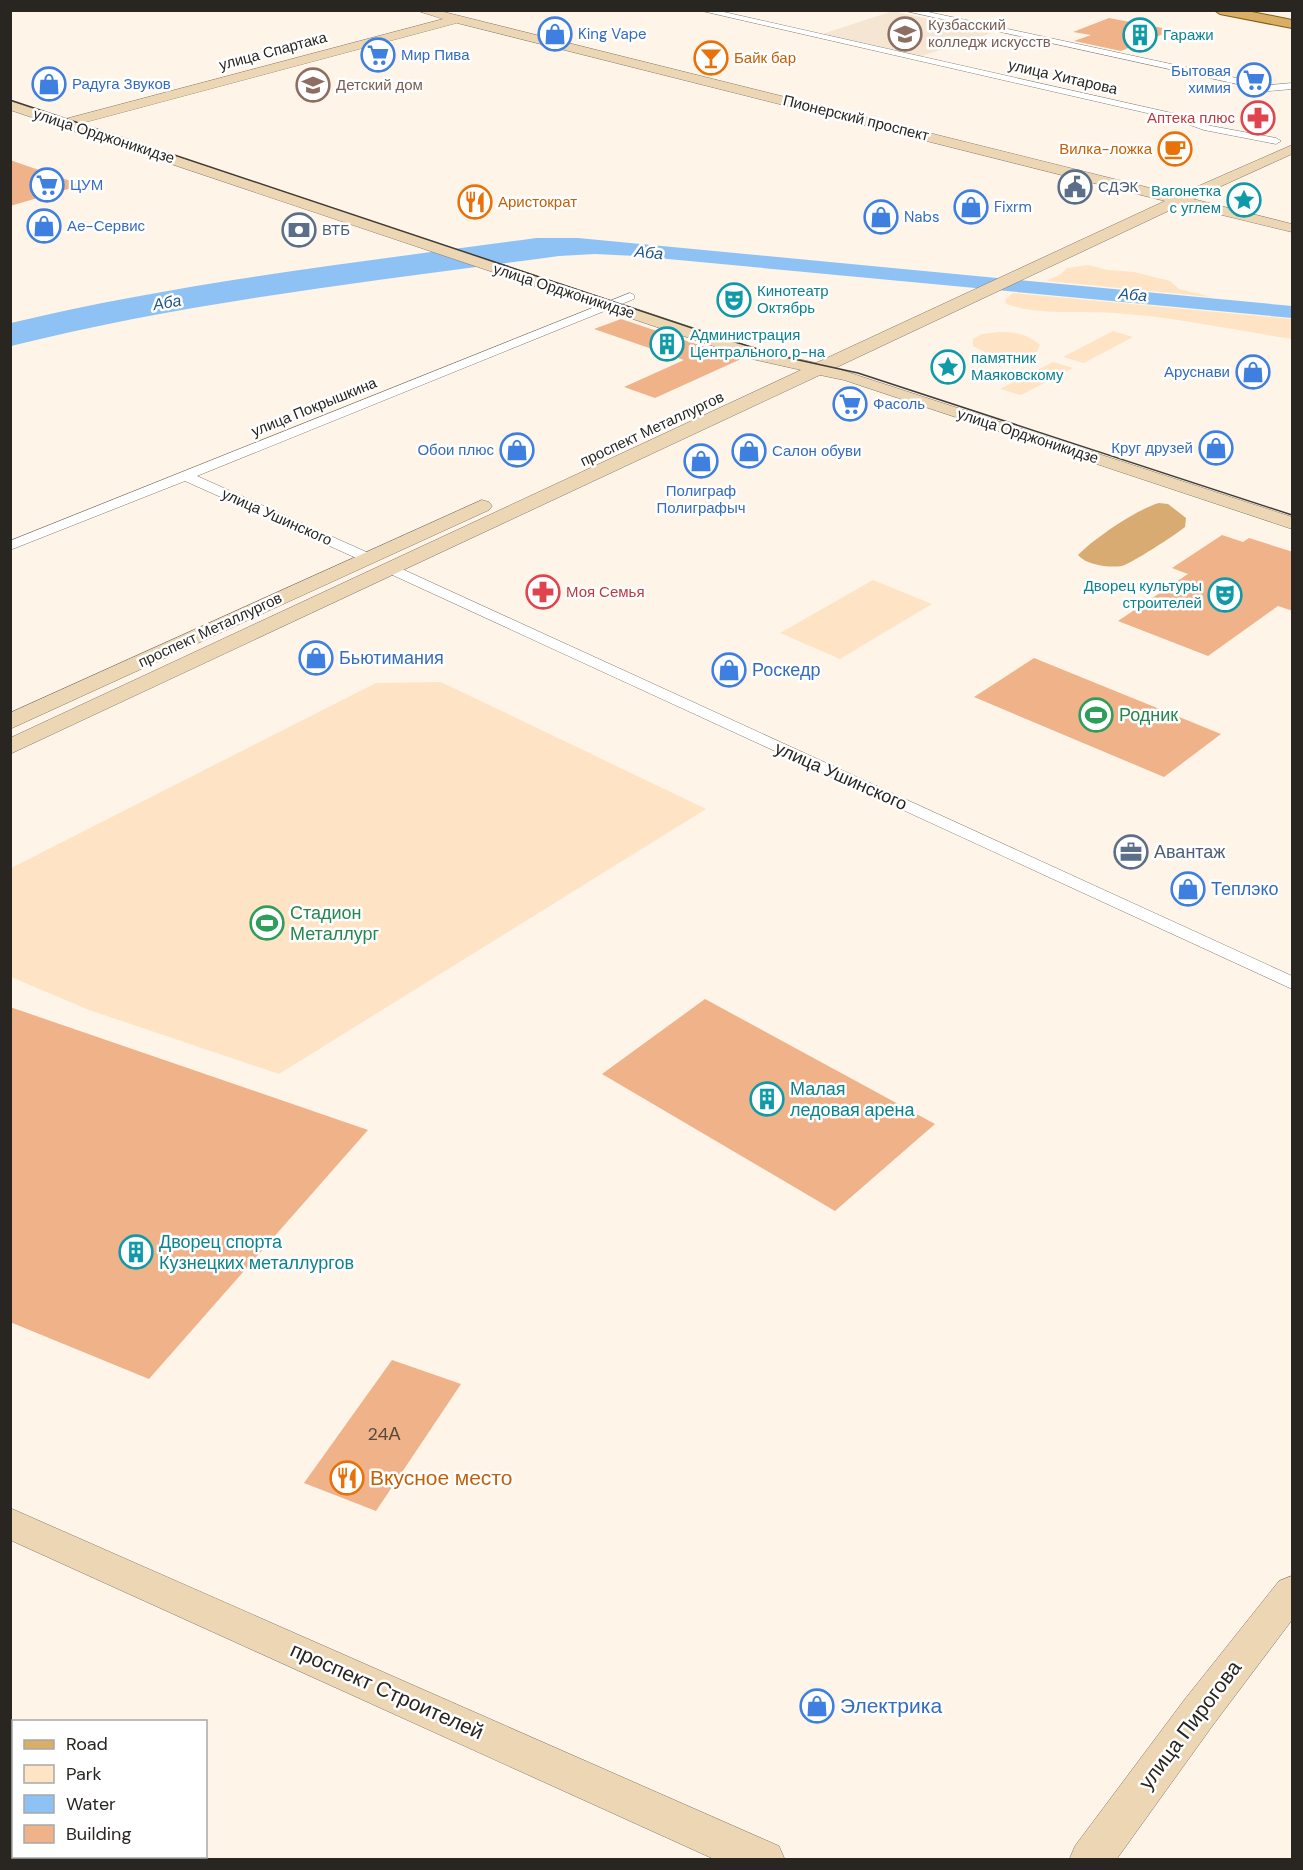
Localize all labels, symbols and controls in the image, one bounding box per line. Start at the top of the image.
place label: Кузбасский колледж искусств [928,15,1051,52]
shop icon: King Vape [537,16,573,52]
school or university icon: Кузбасский колледж искусств [887,16,923,52]
building icon: Гаражи [1122,17,1158,53]
place label: King Vape [578,24,647,44]
place label: Гаражи [1163,25,1214,45]
street label: улица Спартака [217,27,330,75]
supermarket icon: Мир Пива [360,37,396,73]
bar icon: Байк бар [693,40,729,76]
place label: Мир Пива [401,45,470,65]
place label: Байк бар [734,48,796,68]
street label: улица Хитарова [1006,55,1120,99]
place label: Бытовая химия [1171,61,1231,98]
supermarket icon: Бытовая химия [1236,62,1272,98]
shop icon: Радуга Звуков [31,66,67,102]
school or university icon: Детский дом [295,67,331,103]
place label: Радуга Звуков [72,74,171,94]
place label: Детский дом [336,75,423,95]
street label: Пионерский проспект [781,90,931,146]
pharmacy icon: Аптека плюс [1240,100,1276,136]
street label: улица Орджоникидзе [31,104,177,168]
place label: Аптека плюс [1147,108,1235,128]
cafe icon: Вилка-ложка [1157,131,1193,167]
place label: Вилка-ложка [1059,139,1153,159]
supermarket icon: ЦУМ [29,167,65,203]
public building icon: СДЭК [1057,169,1093,205]
place label: ЦУМ [70,175,103,195]
place label: СДЭК [1098,177,1138,197]
place label: Вагонетка с углем [1151,181,1222,218]
place icon: Вагонетка с углем [1226,182,1262,218]
restaurant icon: Аристократ [457,184,493,220]
shop icon: Fixrm [953,189,989,225]
place label: Аристократ [498,192,577,212]
place label: Fixrm [994,197,1032,217]
shop icon: Nabs [863,199,899,235]
place label: Nabs [904,207,939,227]
shop icon: Аe-Сервис [26,208,62,244]
bank icon: ВТБ [281,212,317,248]
place label: Аe-Сервис [67,216,146,236]
place label: ВТБ [322,220,350,240]
water label: Аба [633,241,664,264]
street label: улица Орджоникидзе [491,259,637,323]
place label: Кинотеатр Октябрь [757,281,829,318]
theatre icon: Кинотеатр Октябрь [716,282,752,318]
water label: Аба [1117,283,1148,306]
water label: Аба [150,290,183,315]
place label: Администрация Центрального р-на [690,325,826,362]
building icon: Администрация Центрального р-на [649,326,685,362]
place label: памятник Маяковскому [971,348,1064,385]
place icon: памятник Маяковскому [930,349,966,385]
shop icon: Аруснави [1235,354,1271,390]
place label: Аруснави [1164,362,1230,382]
street label: улица Покрышкина [248,372,380,441]
supermarket icon: Фасоль [832,386,868,422]
street label: проспект Металлургов [577,387,727,471]
place label: Фасоль [873,394,925,414]
street label: улица Орджоникидзе [955,404,1101,468]
shop icon: Круг друзей [1198,430,1234,466]
shop icon: Обои плюс [499,432,535,468]
shop icon: Салон обуви [731,433,767,469]
place label: Круг друзей [1111,438,1193,458]
place label: Обои плюс [417,440,494,460]
place label: Салон обуви [772,441,861,461]
shop icon: Полиграф Полиграфыч [683,443,719,479]
place label: Полиграф Полиграфыч [656,481,746,518]
street label: улица Ушинского [219,484,335,550]
pharmacy icon: Моя Семья [525,574,561,610]
place label: Дворец культуры строителей [1084,576,1202,613]
theatre icon: Дворец культуры строителей [1207,577,1243,613]
place label: Моя Семья [566,582,645,602]
street label: проспект Металлургов [135,588,285,672]
shop icon: Бьютимания [298,640,334,676]
place label: Бьютимания [339,646,444,670]
shop icon: Роскедр [711,652,747,688]
place label: Роскедр [752,658,820,682]
sports icon: Родник [1078,697,1114,733]
place label: Родник [1119,703,1178,727]
street label: улица Ушинского [771,736,911,816]
office icon: Авантаж [1113,834,1149,870]
place label: Авантаж [1154,840,1225,864]
shop icon: Теплэко [1170,871,1206,907]
place label: Теплэко [1211,877,1279,901]
place label: Стадион Металлург [290,901,379,946]
sports icon: Стадион Металлург [249,905,285,941]
place label: Малая ледовая арена [790,1077,916,1122]
building icon: Малая ледовая арена [749,1081,785,1117]
place label: Дворец спорта Кузнецких металлургов [159,1230,354,1275]
building icon: Дворец спорта Кузнецких металлургов [118,1234,154,1270]
house number: 24А [368,1422,401,1446]
restaurant icon: Вкусное место [329,1460,365,1496]
place label: Вкусное место [370,1464,512,1492]
street label: проспект Строителей [286,1636,488,1746]
street label: улица Пирогова [1132,1654,1248,1795]
shop icon: Электрика [799,1688,835,1724]
place label: Электрика [840,1692,942,1720]
legend [12,1720,207,1858]
text: Road [66,1732,108,1756]
text: Park [66,1762,102,1786]
text: Water [66,1792,116,1816]
text: Building [66,1822,131,1846]

